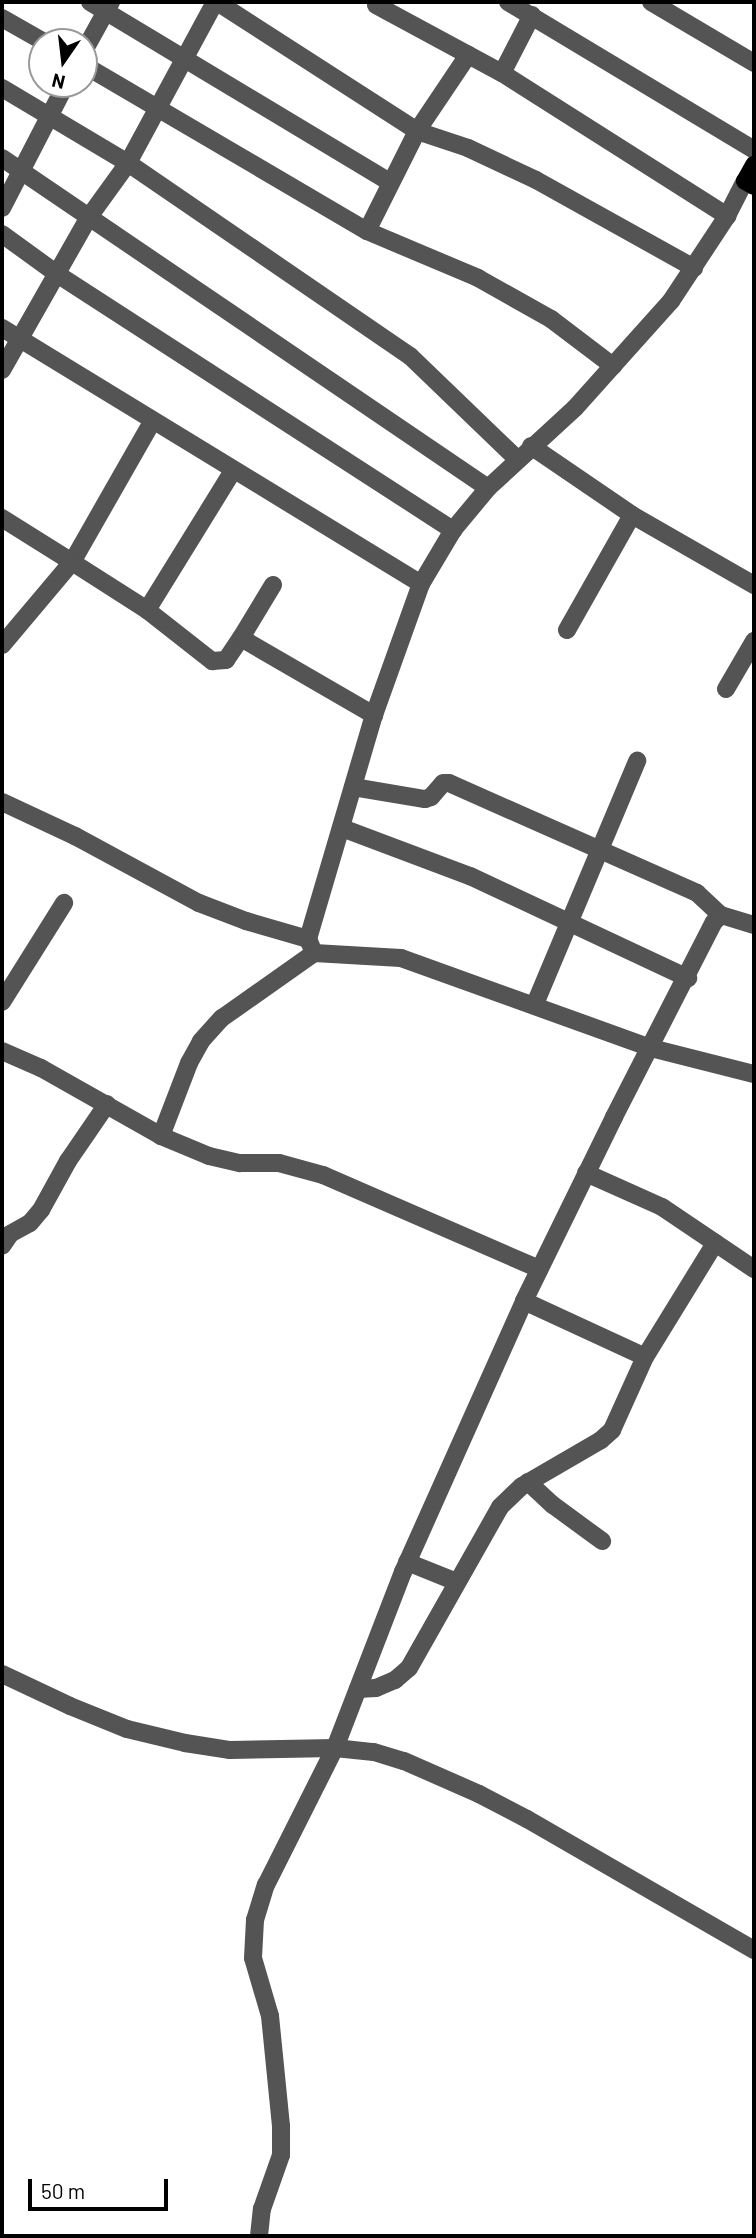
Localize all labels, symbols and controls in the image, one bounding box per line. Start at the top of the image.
north arrow [28,28,98,98]
text: N [49,69,67,95]
scale bar [32,2164,172,2208]
text: 50 m [41,2178,85,2203]

